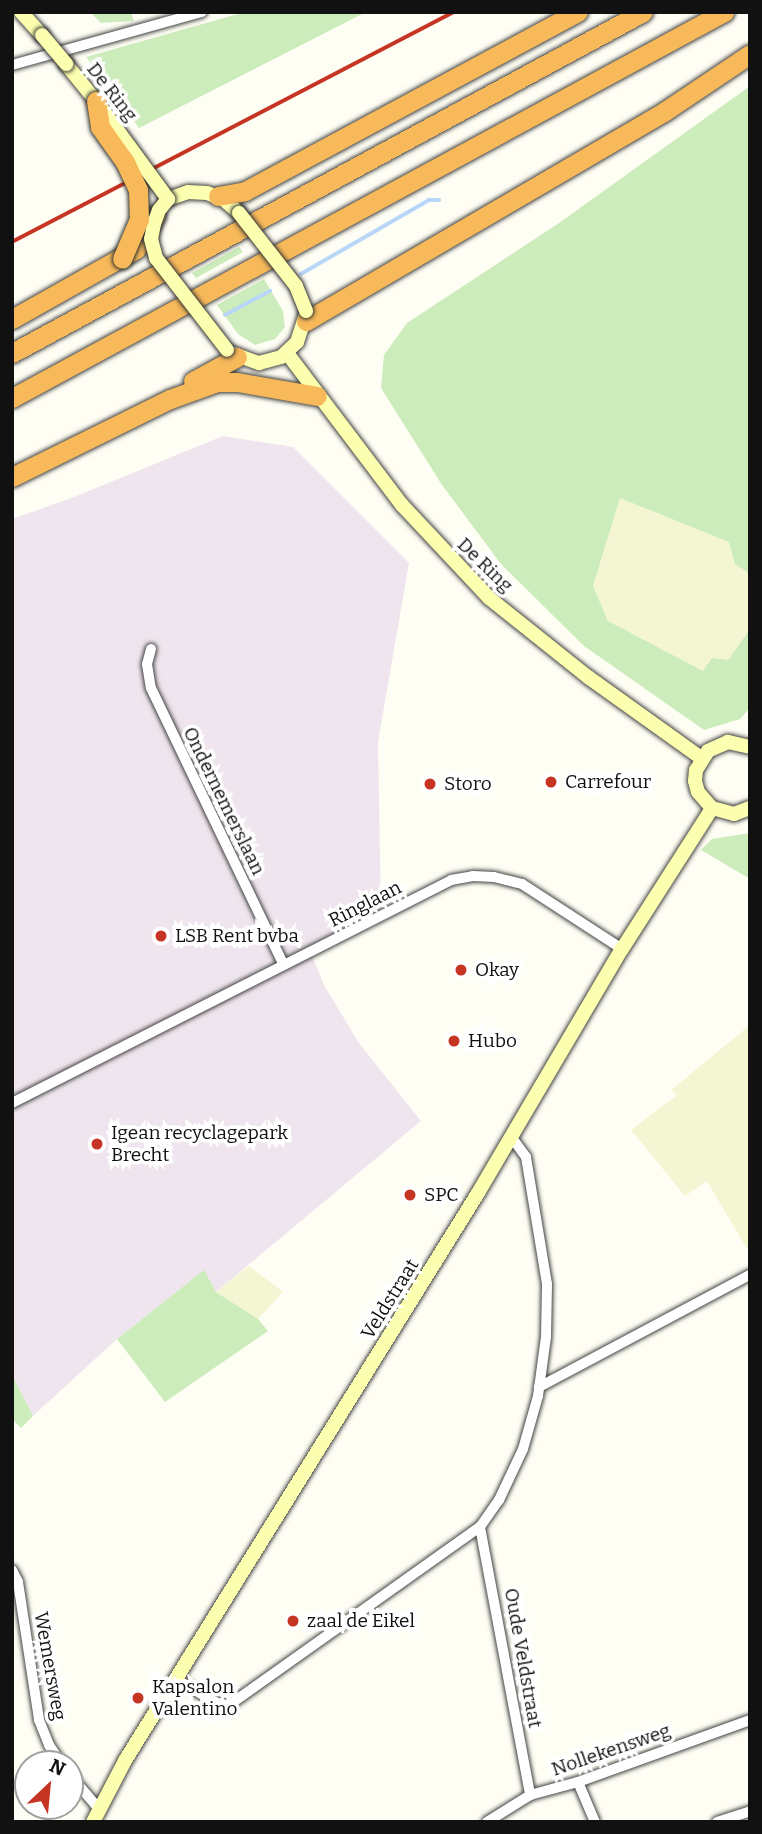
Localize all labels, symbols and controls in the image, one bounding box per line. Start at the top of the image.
street label: De Ring [82,58,142,126]
street label: De Ring [453,533,517,597]
street label: Ondernemerslaan [178,723,270,879]
place label: Carrefour [565,771,651,793]
place label: Storo [444,773,492,795]
marker: Carrefour [543,774,559,790]
marker: Storo [422,776,438,792]
street label: Ringlaan [325,876,405,932]
place label: LSB Rent bvba [175,925,299,947]
marker: LSB Rent bvba [153,928,169,944]
place label: Okay [475,959,519,981]
marker: Okay [453,962,469,978]
place label: Hubo [468,1030,517,1052]
marker: Hubo [446,1033,462,1049]
place label: Igean recyclagepark Brecht [111,1122,288,1166]
marker: Igean recyclagepark Brecht [89,1136,105,1152]
place label: SPC [424,1184,459,1206]
marker: SPC [402,1187,418,1203]
street label: Veldstraat [356,1255,424,1343]
street label: Oude Veldstraat [499,1586,547,1730]
street label: Wemersweg [29,1610,71,1722]
place label: zaal de Eikel [307,1610,415,1632]
marker: zaal de Eikel [285,1613,301,1629]
place label: Kapsalon Valentino [152,1676,237,1720]
marker: Kapsalon Valentino [130,1690,146,1706]
street label: Nollekensweg [549,1719,673,1781]
north arrow [14,1750,84,1820]
text: N [46,1754,69,1781]

